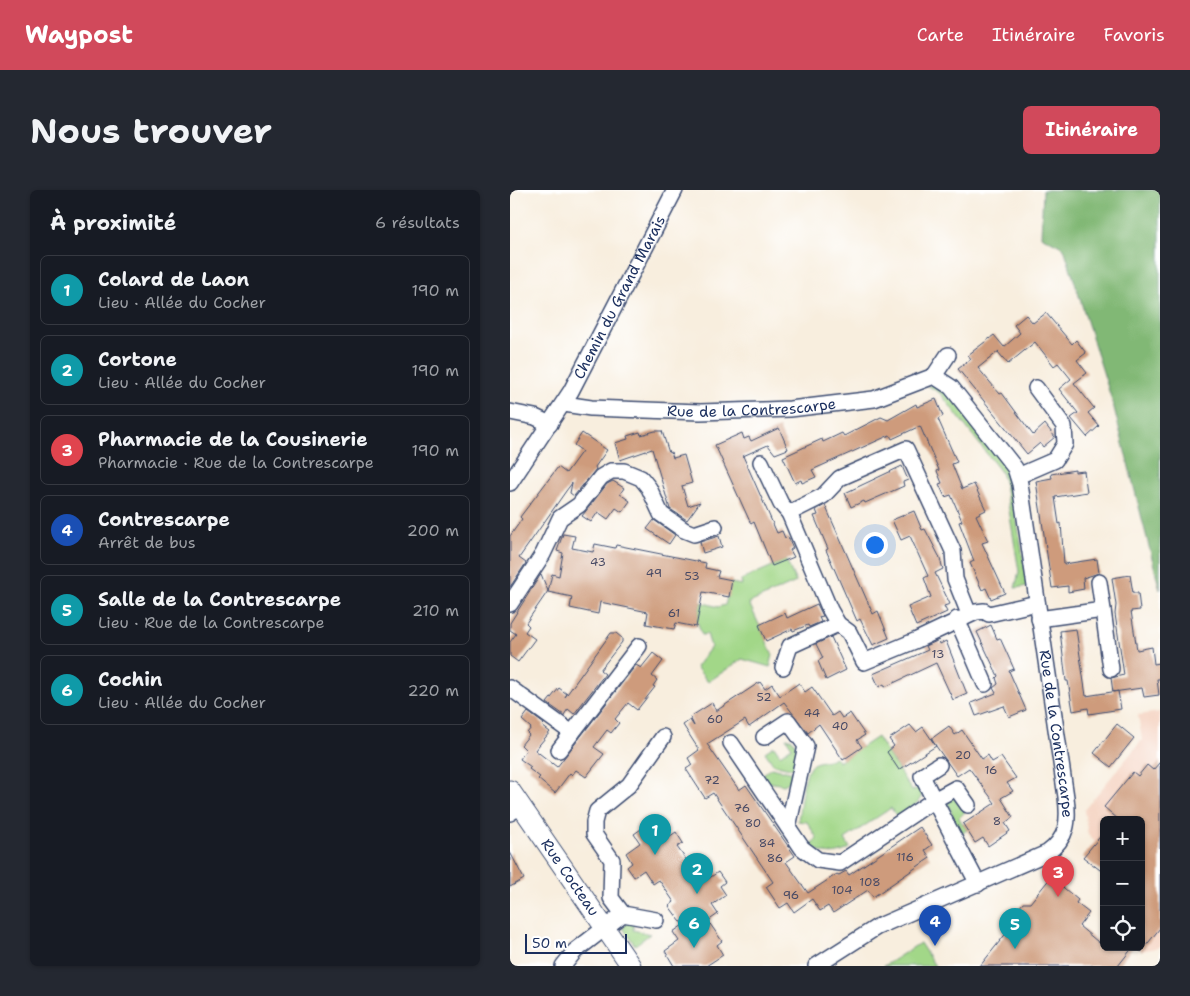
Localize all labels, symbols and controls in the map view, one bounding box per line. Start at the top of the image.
text: Waypost [25,19,133,51]
text: Carte [917,23,964,47]
text: Itinéraire [992,23,1076,47]
text: Favoris [1104,23,1165,47]
button: Itinéraire [1023,106,1160,154]
text: Nous trouver [30,107,272,154]
text: À proximité [50,209,176,237]
text: 6 résultats [375,212,460,233]
street label: Chemin du Grand Marais [569,212,670,382]
text: Colard de Laon [98,267,249,292]
text: 1 [63,280,71,301]
text: 190 m [412,280,459,301]
text: Lieu · Allée du Cocher [98,292,266,313]
text: Cortone [98,347,177,372]
text: 2 [61,360,73,381]
text: 190 m [412,360,459,381]
text: Lieu · Allée du Cocher [98,372,266,393]
street label: Rue de la Contrescarpe [667,394,837,422]
text: Pharmacie de la Cousinerie [98,427,368,452]
text: 3 [61,440,73,461]
text: 190 m [412,440,459,461]
text: Pharmacie · Rue de la Contrescarpe [98,452,374,473]
text: Contrescarpe [98,507,230,532]
text: 4 [61,520,73,541]
text: 200 m [407,520,459,541]
text: Arrêt de bus [98,532,196,553]
your location [862,532,888,558]
house number: 43 [590,554,606,570]
house number: 49 [646,565,662,581]
house number: 53 [684,568,700,584]
text: Salle de la Contrescarpe [98,587,341,612]
text: 5 [62,600,72,621]
text: 210 m [412,600,459,621]
house number: 61 [668,605,680,621]
text: Lieu · Rue de la Contrescarpe [98,612,325,633]
house number: 13 [932,646,944,662]
street label: Rue de la Contrescarpe [1035,649,1077,818]
text: Cochin [98,667,162,692]
text: 6 [61,680,73,701]
text: 220 m [407,680,459,701]
house number: 52 [756,689,772,705]
text: Lieu · Allée du Cocher [98,692,266,713]
house number: 44 [804,705,820,721]
house number: 60 [707,711,723,727]
house number: 40 [832,718,848,734]
house number: 20 [955,747,971,763]
house number: 16 [984,762,998,778]
house number: 72 [704,772,720,788]
house number: 76 [734,800,750,816]
house number: 8 [993,813,1001,829]
pin: 1 [639,814,671,855]
house number: 80 [745,815,761,831]
map controls [1100,816,1145,951]
button: + [1100,816,1145,861]
street label: Rue Cocteau [536,835,604,920]
house number: 84 [759,835,775,851]
house number: 116 [896,849,914,865]
house number: 86 [767,850,783,866]
pin: 2 [681,853,713,894]
pin: 3 [1042,856,1074,897]
button: − [1100,861,1145,906]
house number: 108 [859,874,881,890]
house number: 104 [831,882,853,898]
house number: 96 [783,887,799,903]
pin: 4 [919,905,951,946]
button: locate [1100,906,1145,951]
pin: 6 [678,907,710,948]
pin: 5 [999,908,1031,949]
scale bar [525,931,628,954]
text: 50 m [532,934,567,952]

